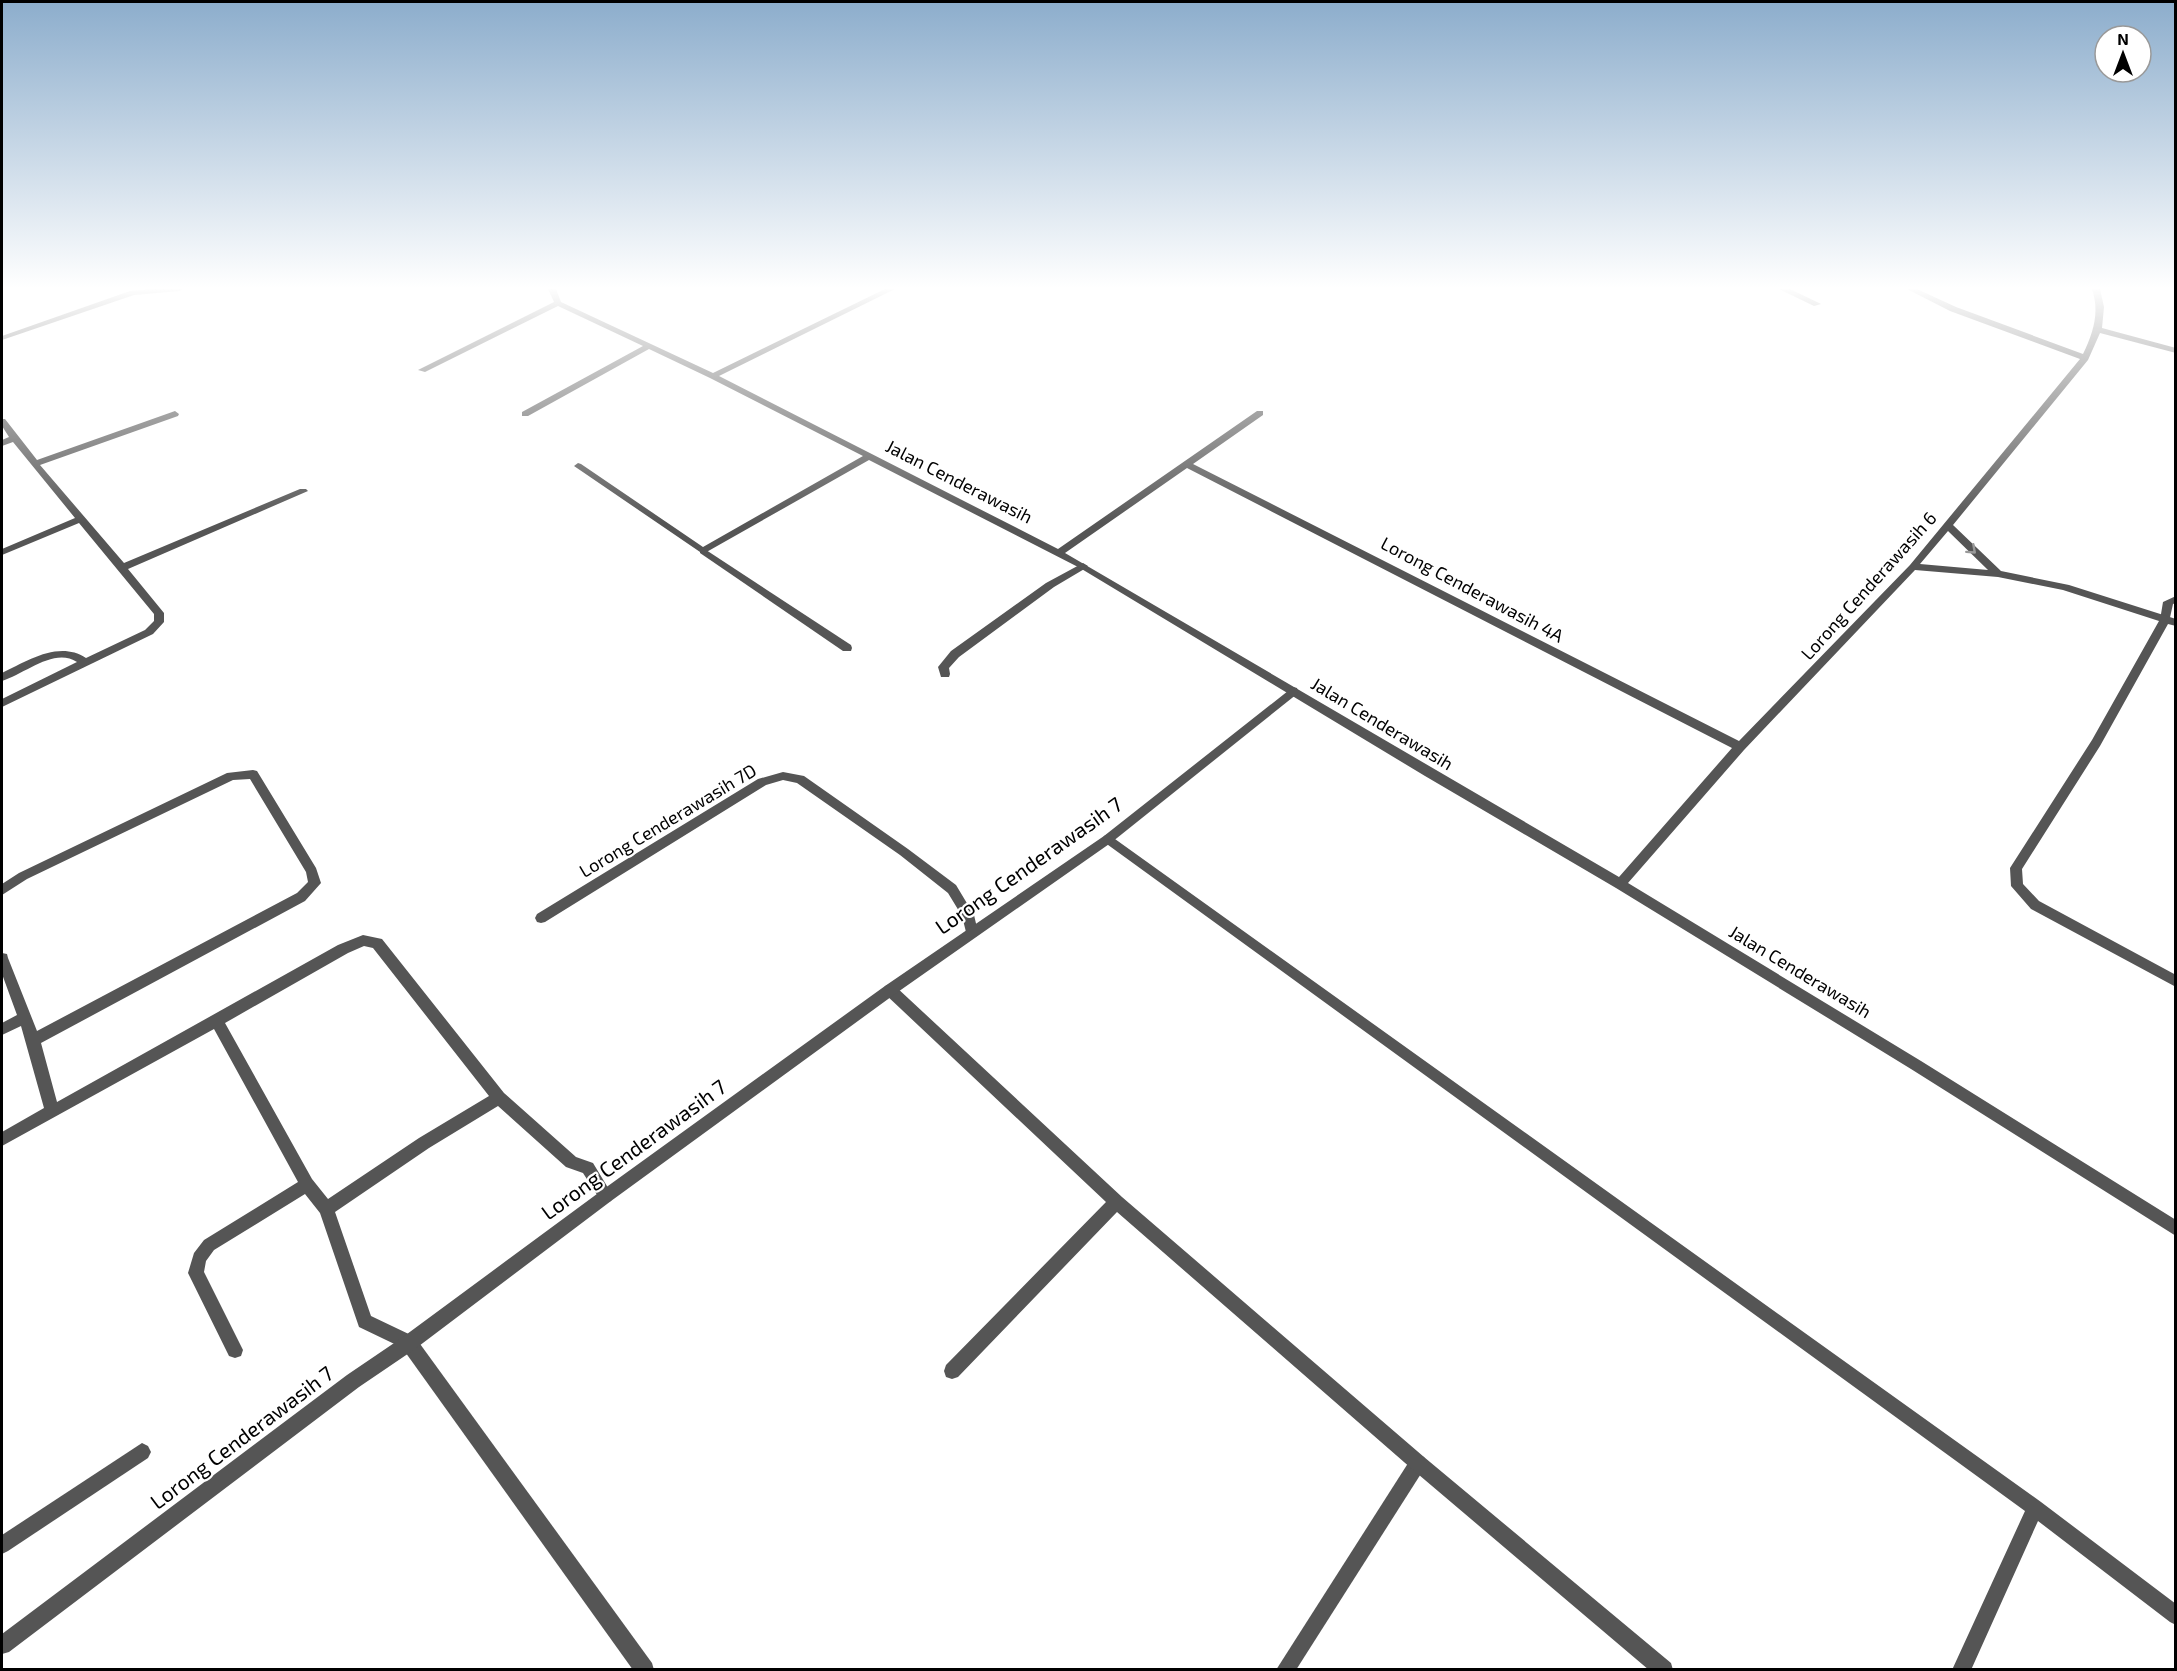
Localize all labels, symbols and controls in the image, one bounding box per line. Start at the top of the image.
north arrow [2093,24,2153,84]
text: N [2117,29,2129,48]
street label: Jalan Cenderawasih [882,435,1037,528]
street label: Lorong Cenderawasih 6 [1796,507,1941,664]
street label: Lorong Cenderawasih 4A [1377,532,1568,647]
one-way arrow [1965,543,1976,554]
street label: Jalan Cenderawasih [1307,672,1458,774]
street label: Lorong Cenderawasih 7D [575,759,760,882]
street label: Lorong Cenderawasih 7 [930,791,1127,939]
street label: Jalan Cenderawasih [1725,920,1876,1022]
street label: Lorong Cenderawasih 7 [536,1073,731,1224]
street label: Lorong Cenderawasih 7 [145,1360,338,1514]

